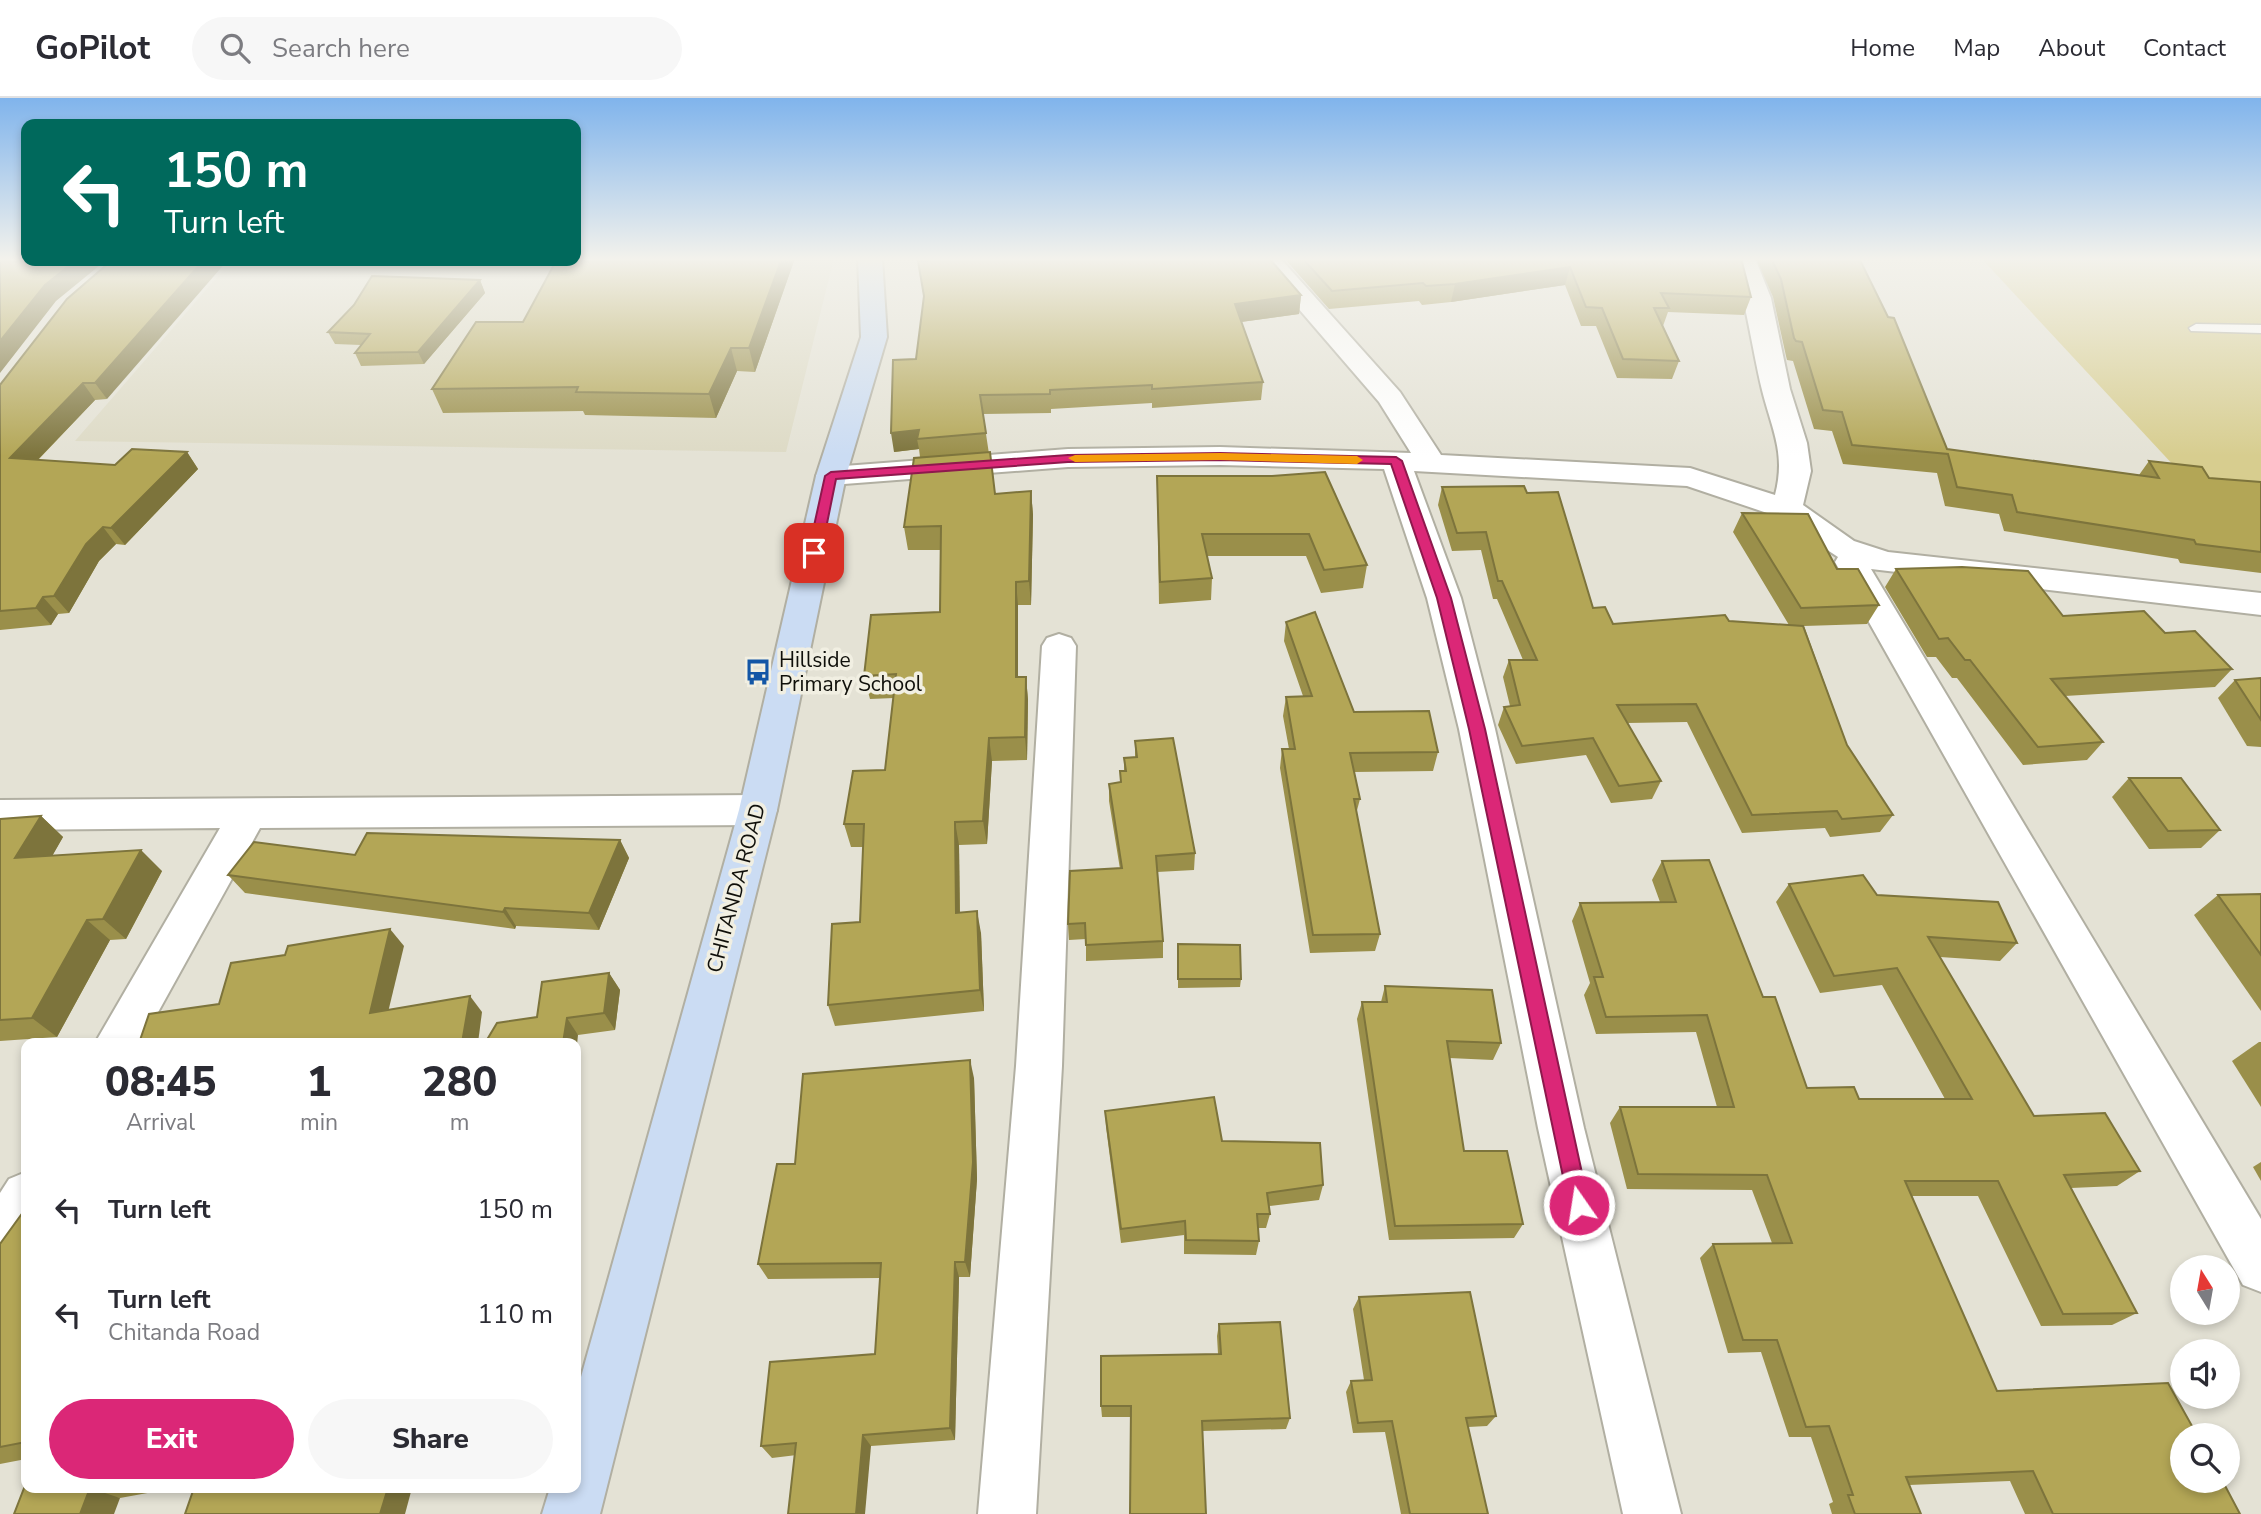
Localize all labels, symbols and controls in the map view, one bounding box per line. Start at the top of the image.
search box [192,17,682,80]
text: GoPilot [35,26,150,71]
icon: search [216,29,254,67]
text: Search here [272,31,410,66]
text: Home [1850,32,1915,64]
text: Map [1953,32,2000,64]
text: About [2038,32,2105,64]
text: Contact [2143,32,2226,64]
text: 150 m [164,137,308,204]
icon: left [49,147,140,238]
text: Turn left [164,201,284,244]
pin [784,523,844,583]
icon: arrive [795,534,833,572]
place label: Hillside Primary School [779,646,923,698]
bus stop icon: Hillside Primary School [743,657,773,687]
street label: CHITANDA ROAD [700,800,772,976]
text: 08:45 [105,1054,216,1111]
text: 1 [306,1054,332,1111]
text: 280 [422,1054,497,1111]
text: Arrival [126,1107,195,1138]
text: min [300,1107,338,1138]
text: m [450,1107,469,1138]
position arrow [1542,1168,1616,1242]
icon: left [49,1191,87,1229]
text: Turn left [108,1192,211,1227]
text: 150 m [477,1192,553,1227]
north arrow [2170,1255,2240,1325]
map controls [2170,1255,2240,1493]
text: Turn left [108,1282,211,1317]
icon: left [49,1296,87,1334]
text: 110 m [477,1297,553,1332]
text: Chitanda Road [108,1317,260,1348]
button: sound [2170,1339,2240,1409]
button: Exit [49,1399,294,1479]
button: Share [308,1399,553,1479]
button: search [2170,1423,2240,1493]

